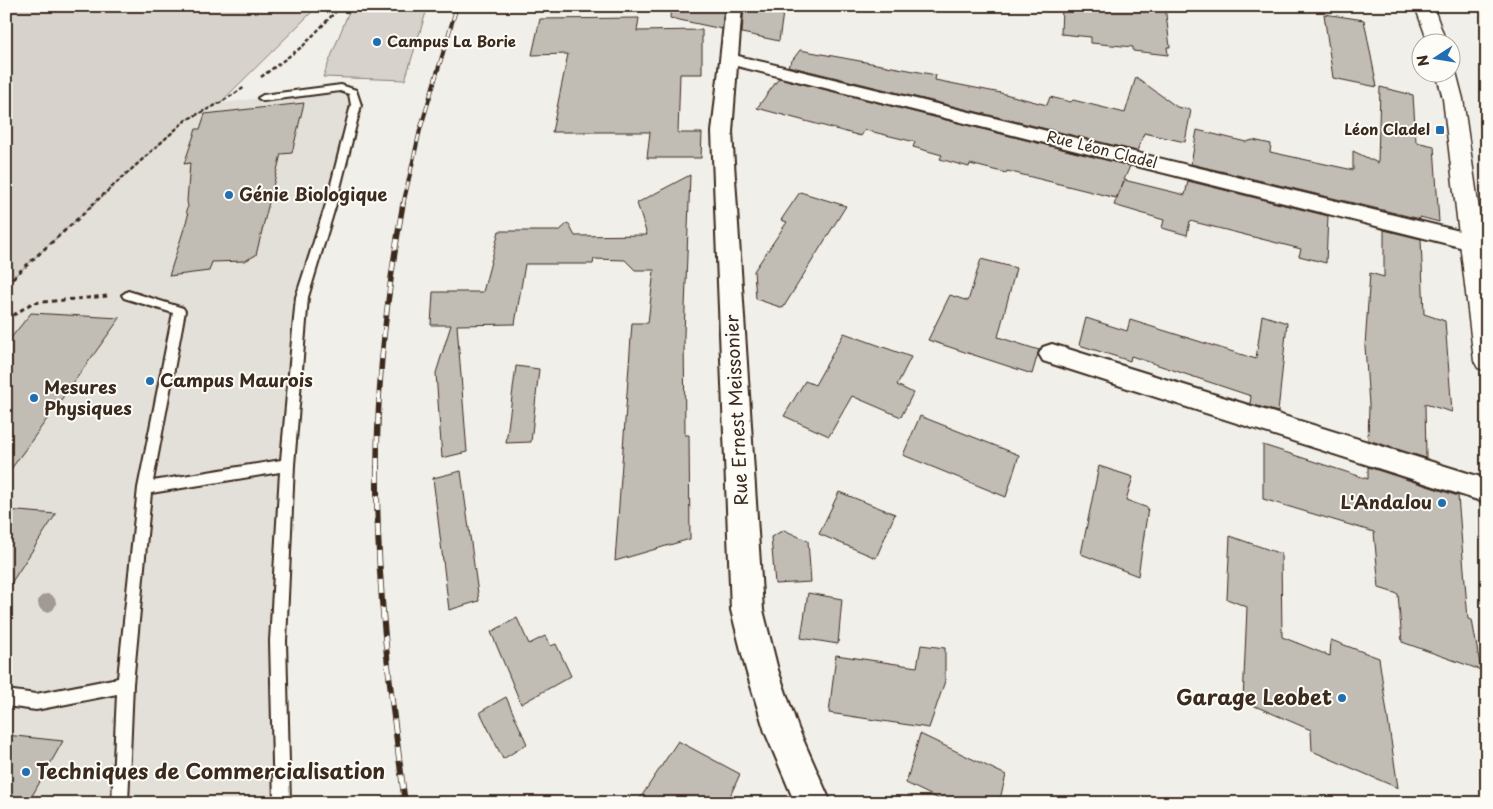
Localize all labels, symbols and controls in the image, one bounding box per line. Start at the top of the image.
place label: Campus La Borie [387,29,516,52]
north arrow [1410,32,1460,82]
marker: Campus La Borie [371,36,383,48]
text: N [1411,53,1434,68]
place label: Léon Cladel [1344,117,1430,140]
street label: Rue Léon Cladel [1045,124,1160,173]
marker: Léon Cladel [1434,124,1446,136]
place label: Génie Biologique [239,180,388,207]
marker: Génie Biologique [223,189,235,201]
street label: Rue Ernest Meissonier [717,313,754,506]
place label: Campus Maurois [160,366,313,393]
place label: Mesures Physiques [44,373,132,421]
marker: Campus Maurois [144,375,156,387]
marker: Mesures Physiques [28,392,40,404]
place label: L'Andalou [1340,488,1432,515]
marker: L'Andalou [1436,497,1448,509]
place label: Garage Leobet [1176,680,1332,712]
marker: Garage Leobet [1336,692,1348,704]
place label: Techniques de Commercialisation [36,754,385,786]
marker: Techniques de Commercialisation [20,766,32,778]

